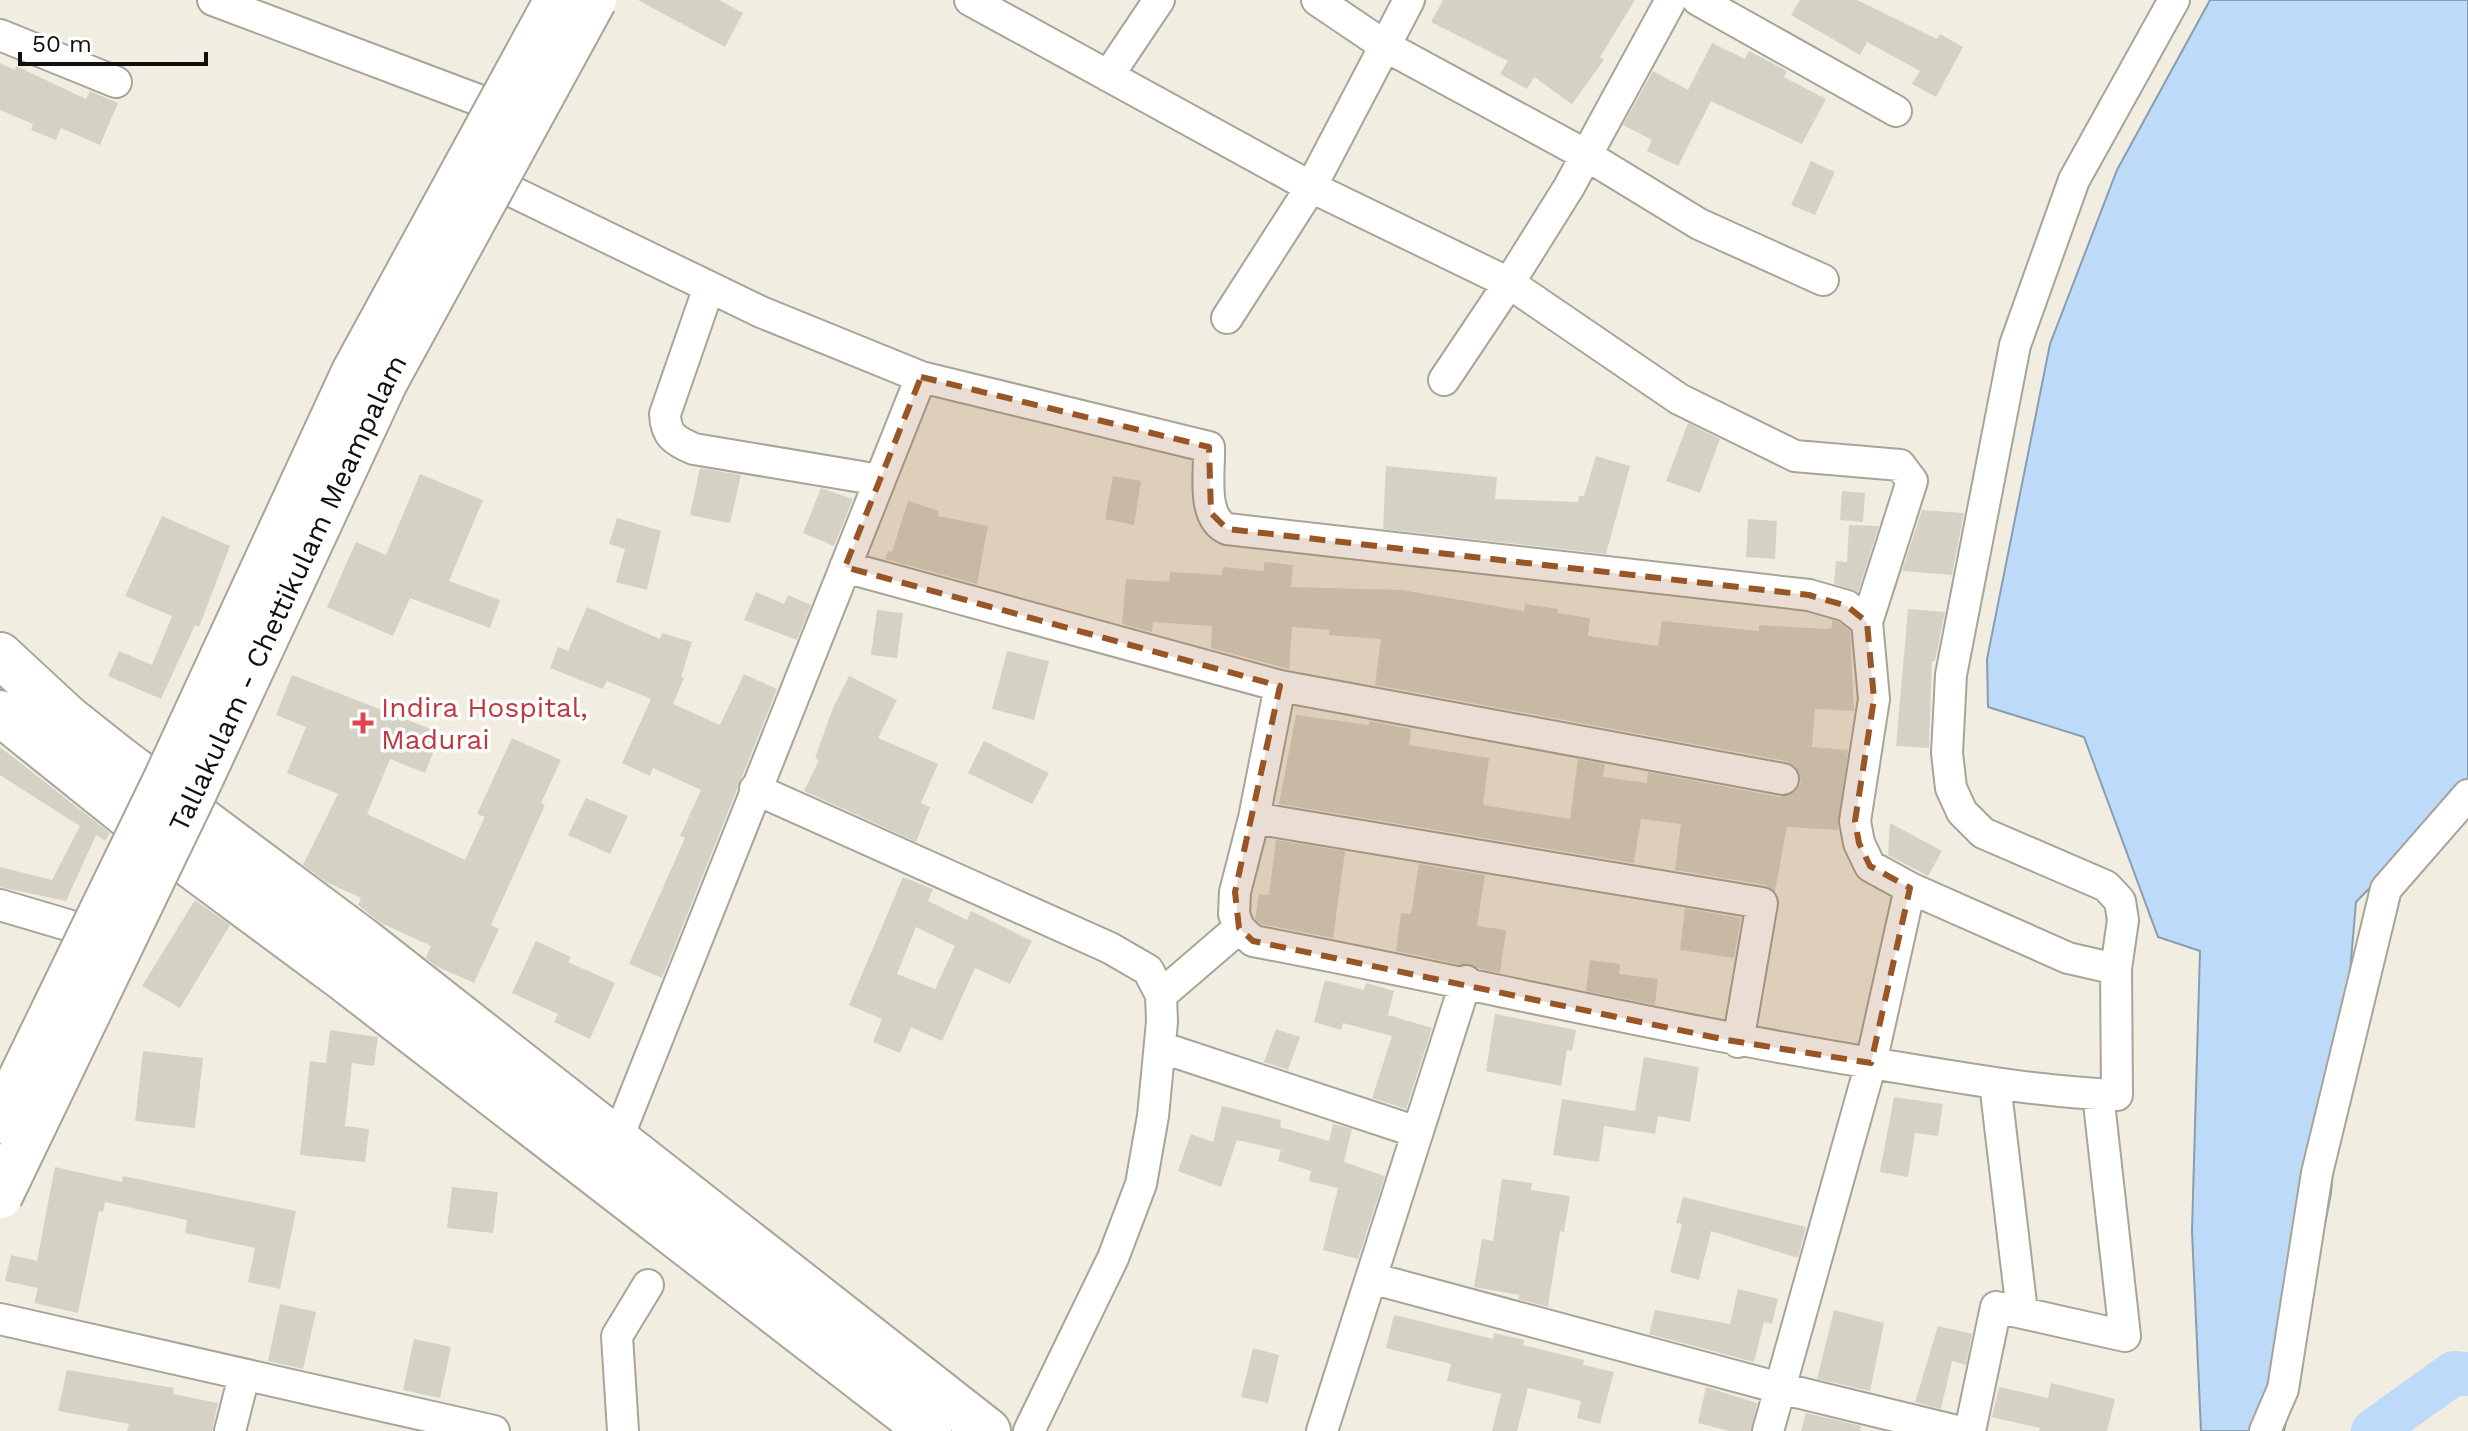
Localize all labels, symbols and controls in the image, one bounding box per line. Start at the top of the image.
scale bar [20,16,206,66]
text: 50 m [32,30,92,58]
street label: Tallakulam - Chettikulam Meampalam [162,349,414,837]
place label: Indira Hospital, Madurai [381,691,588,756]
marker: Indira Hospital, Madurai [352,712,374,734]

